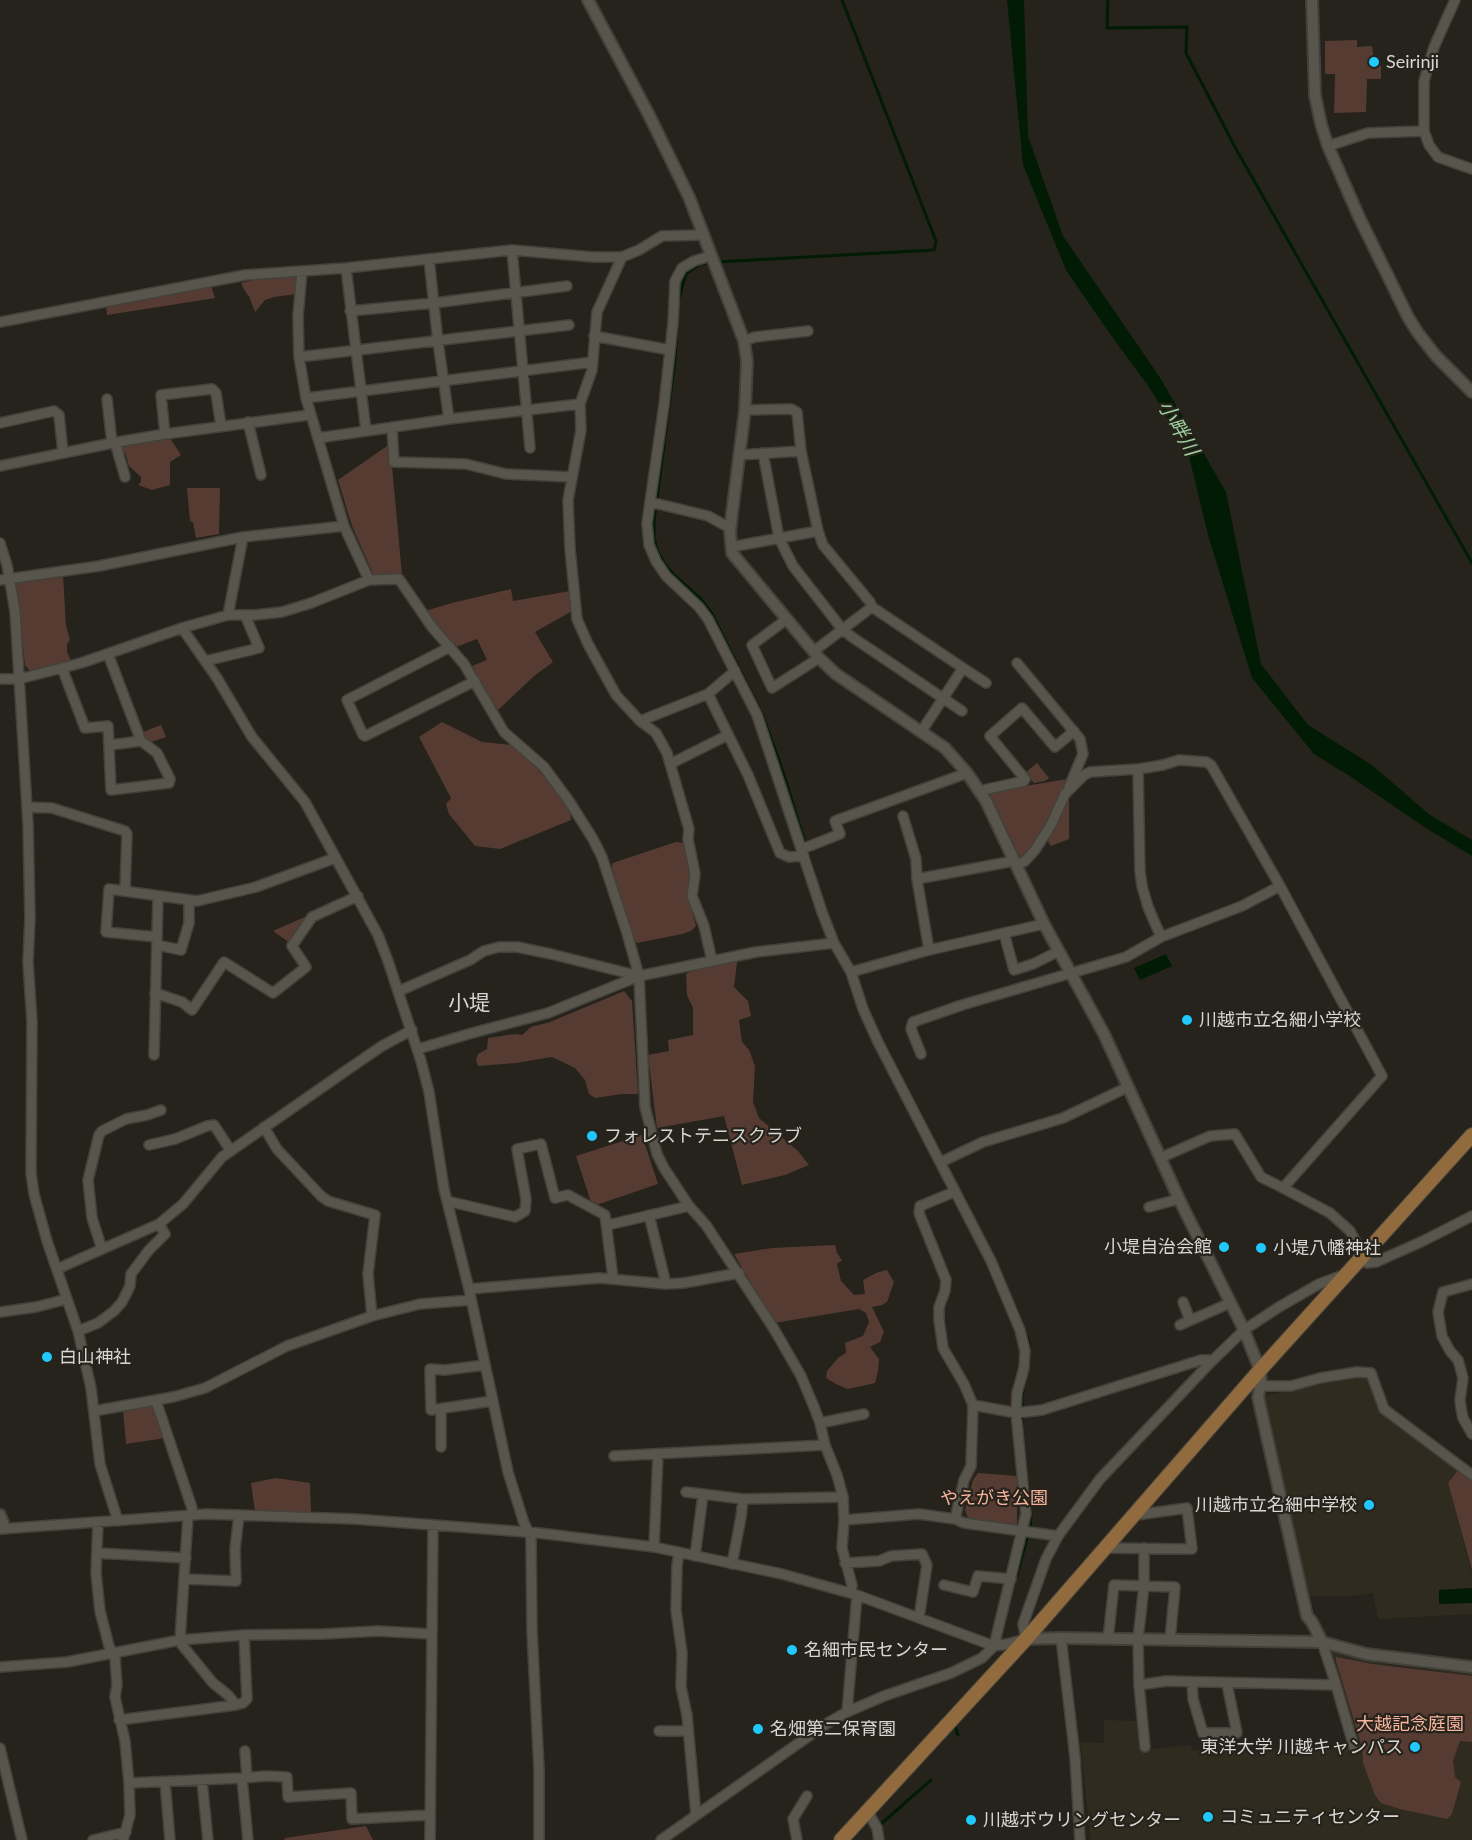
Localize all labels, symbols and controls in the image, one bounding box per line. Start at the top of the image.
place label: Seirinji [1386,51,1439,73]
marker: Seirinji [1367,55,1381,69]
water label: 小畔川 [1153,396,1203,460]
district label: 小堤 [448,990,490,1016]
place label: 川越市立名細小学校 [1199,1009,1361,1031]
marker: 川越市立名細小学校 [1180,1013,1194,1027]
place label: フォレストテニスクラブ [604,1125,802,1147]
marker: フォレストテニスクラブ [585,1129,599,1143]
place label: 小堤自治会館 [1104,1236,1212,1258]
place label: 小堤八幡神社 [1273,1237,1381,1259]
marker: 小堤自治会館 [1217,1240,1231,1254]
marker: 小堤八幡神社 [1254,1241,1268,1255]
place label: 白山神社 [59,1346,131,1368]
marker: 白山神社 [40,1350,54,1364]
park label: やえがき公園 [940,1487,1048,1509]
place label: 川越市立名細中学校 [1195,1494,1357,1516]
marker: 川越市立名細中学校 [1362,1498,1376,1512]
place label: 名細市民センター [804,1639,948,1661]
marker: 名細市民センター [785,1643,799,1657]
park label: 大越記念庭園 [1356,1713,1464,1735]
place label: 名畑第二保育園 [770,1718,896,1740]
marker: 名畑第二保育園 [751,1722,765,1736]
place label: 東洋大学 川越キャンパス [1200,1736,1403,1758]
marker: 東洋大学 川越キャンパス [1408,1740,1422,1754]
place label: コミュニティセンター [1220,1806,1400,1828]
place label: 川越ボウリングセンター [983,1809,1181,1831]
marker: コミュニティセンター [1201,1810,1215,1824]
marker: 川越ボウリングセンター [964,1813,978,1827]

